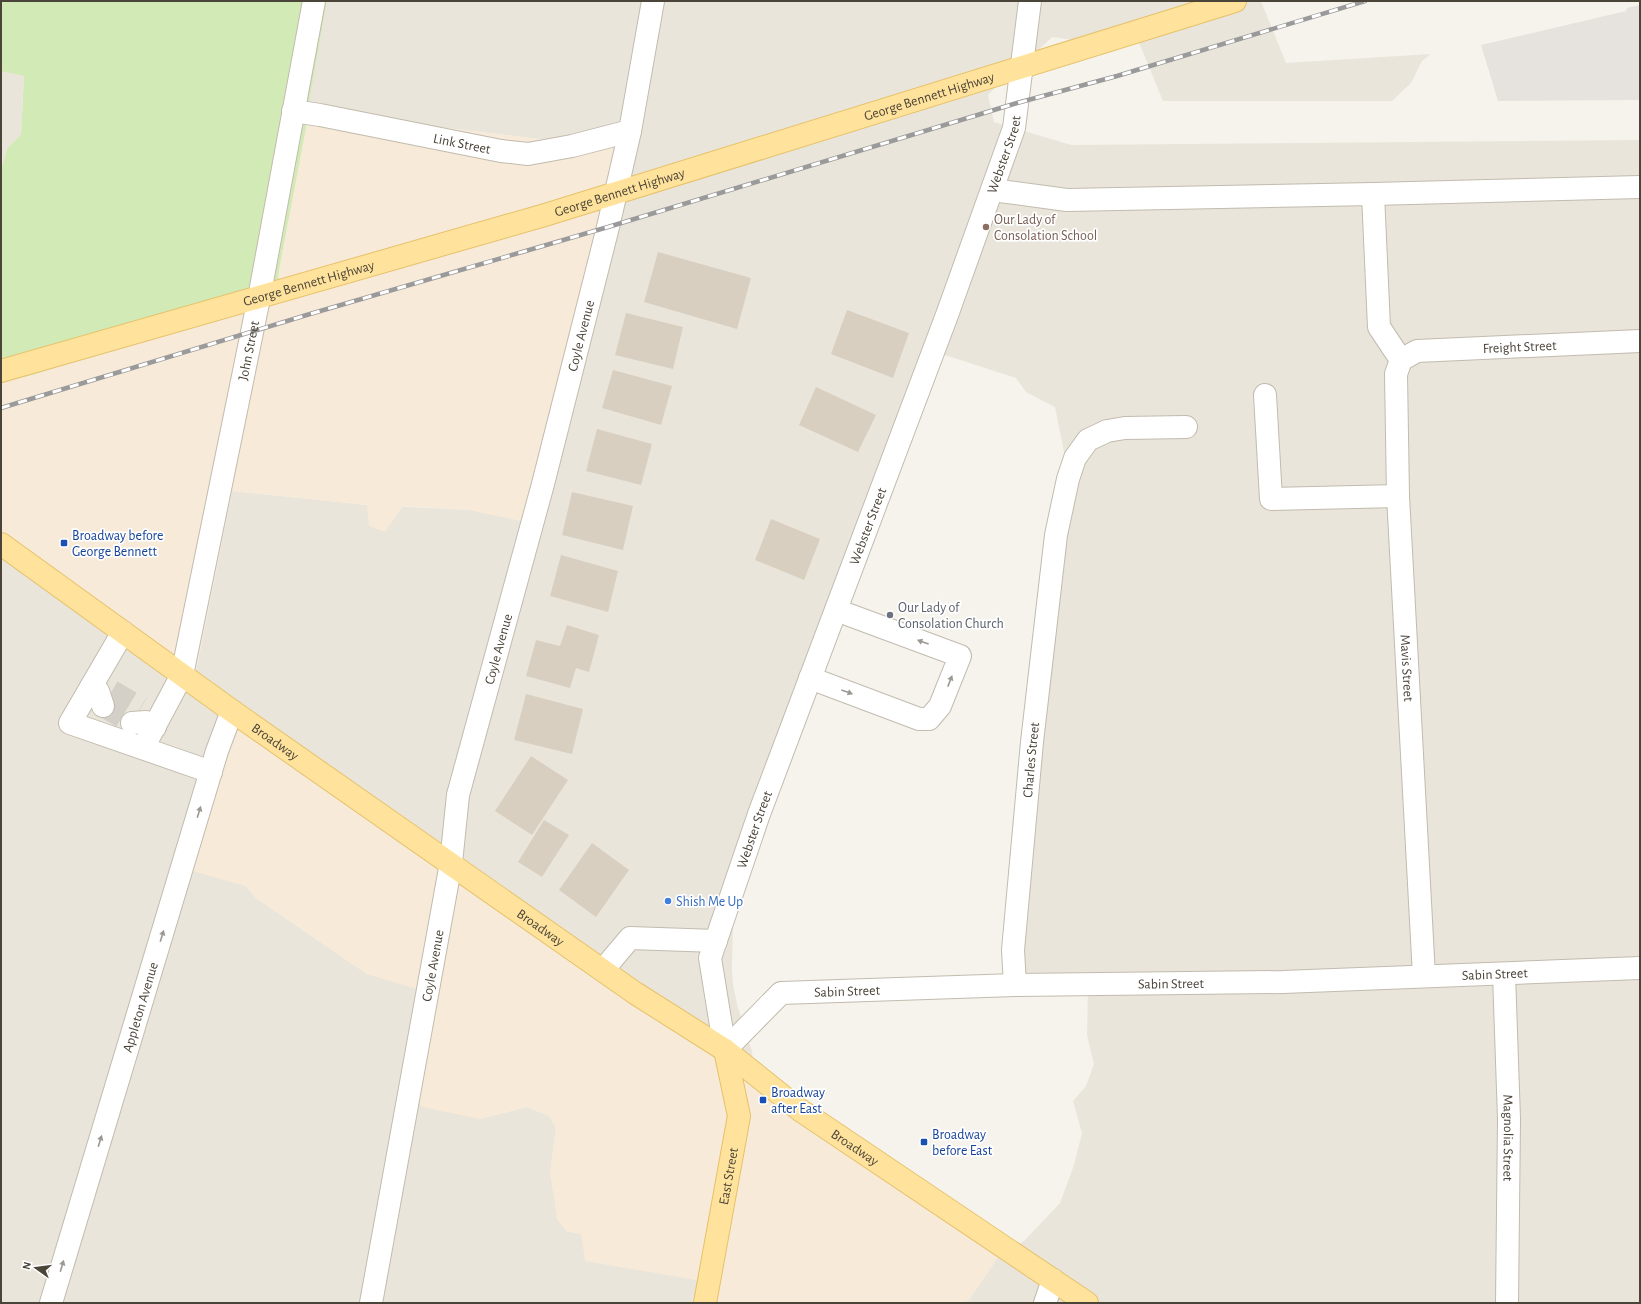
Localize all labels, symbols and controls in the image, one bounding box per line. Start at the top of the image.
street label: George Bennett Highway [862,70,996,124]
street label: Webster Street [985,114,1024,196]
street label: Link Street [432,132,492,157]
street label: George Bennett Highway [553,166,687,220]
place label: Our Lady of Consolation School [994,213,1097,243]
marker: Our Lady of Consolation School [981,222,991,232]
street label: George Bennett Highway [242,258,376,309]
street label: Coyle Avenue [566,299,597,373]
street label: John Street [236,319,262,382]
street label: Freight Street [1482,339,1557,356]
street label: Webster Street [848,485,889,567]
place label: Broadway before George Bennett [72,529,164,559]
marker: Broadway before George Bennett [59,538,69,548]
place label: Our Lady of Consolation Church [898,601,1004,631]
marker: Our Lady of Consolation Church [885,610,895,620]
street label: Coyle Avenue [483,612,515,686]
street label: Mavis Street [1398,634,1415,702]
one-way arrow [917,639,929,645]
one-way arrow [947,675,953,687]
one-way arrow [841,689,853,695]
street label: Broadway [249,721,301,763]
street label: Charles Street [1021,721,1042,798]
street label: Webster Street [735,789,775,871]
one-way arrow [196,806,202,818]
place label: Shish Me Up [676,895,743,909]
marker: Shish Me Up [663,896,673,906]
street label: Broadway [514,907,566,949]
street label: Coyle Avenue [420,929,447,1003]
one-way arrow [159,930,165,942]
street label: Appleton Avenue [121,961,161,1054]
street label: Sabin Street [1462,966,1529,983]
street label: Sabin Street [1138,977,1205,992]
street label: Sabin Street [814,984,881,1000]
place label: Broadway after East [771,1086,825,1116]
street label: Magnolia Street [1500,1094,1515,1182]
marker: Broadway after East [758,1095,768,1105]
street label: Broadway [828,1127,881,1169]
place label: Broadway before East [932,1128,993,1158]
one-way arrow [97,1135,103,1147]
marker: Broadway before East [919,1137,929,1147]
street label: East Street [717,1146,741,1206]
north arrow [16,1248,56,1288]
one-way arrow [59,1259,65,1271]
text: N [21,1261,33,1271]

